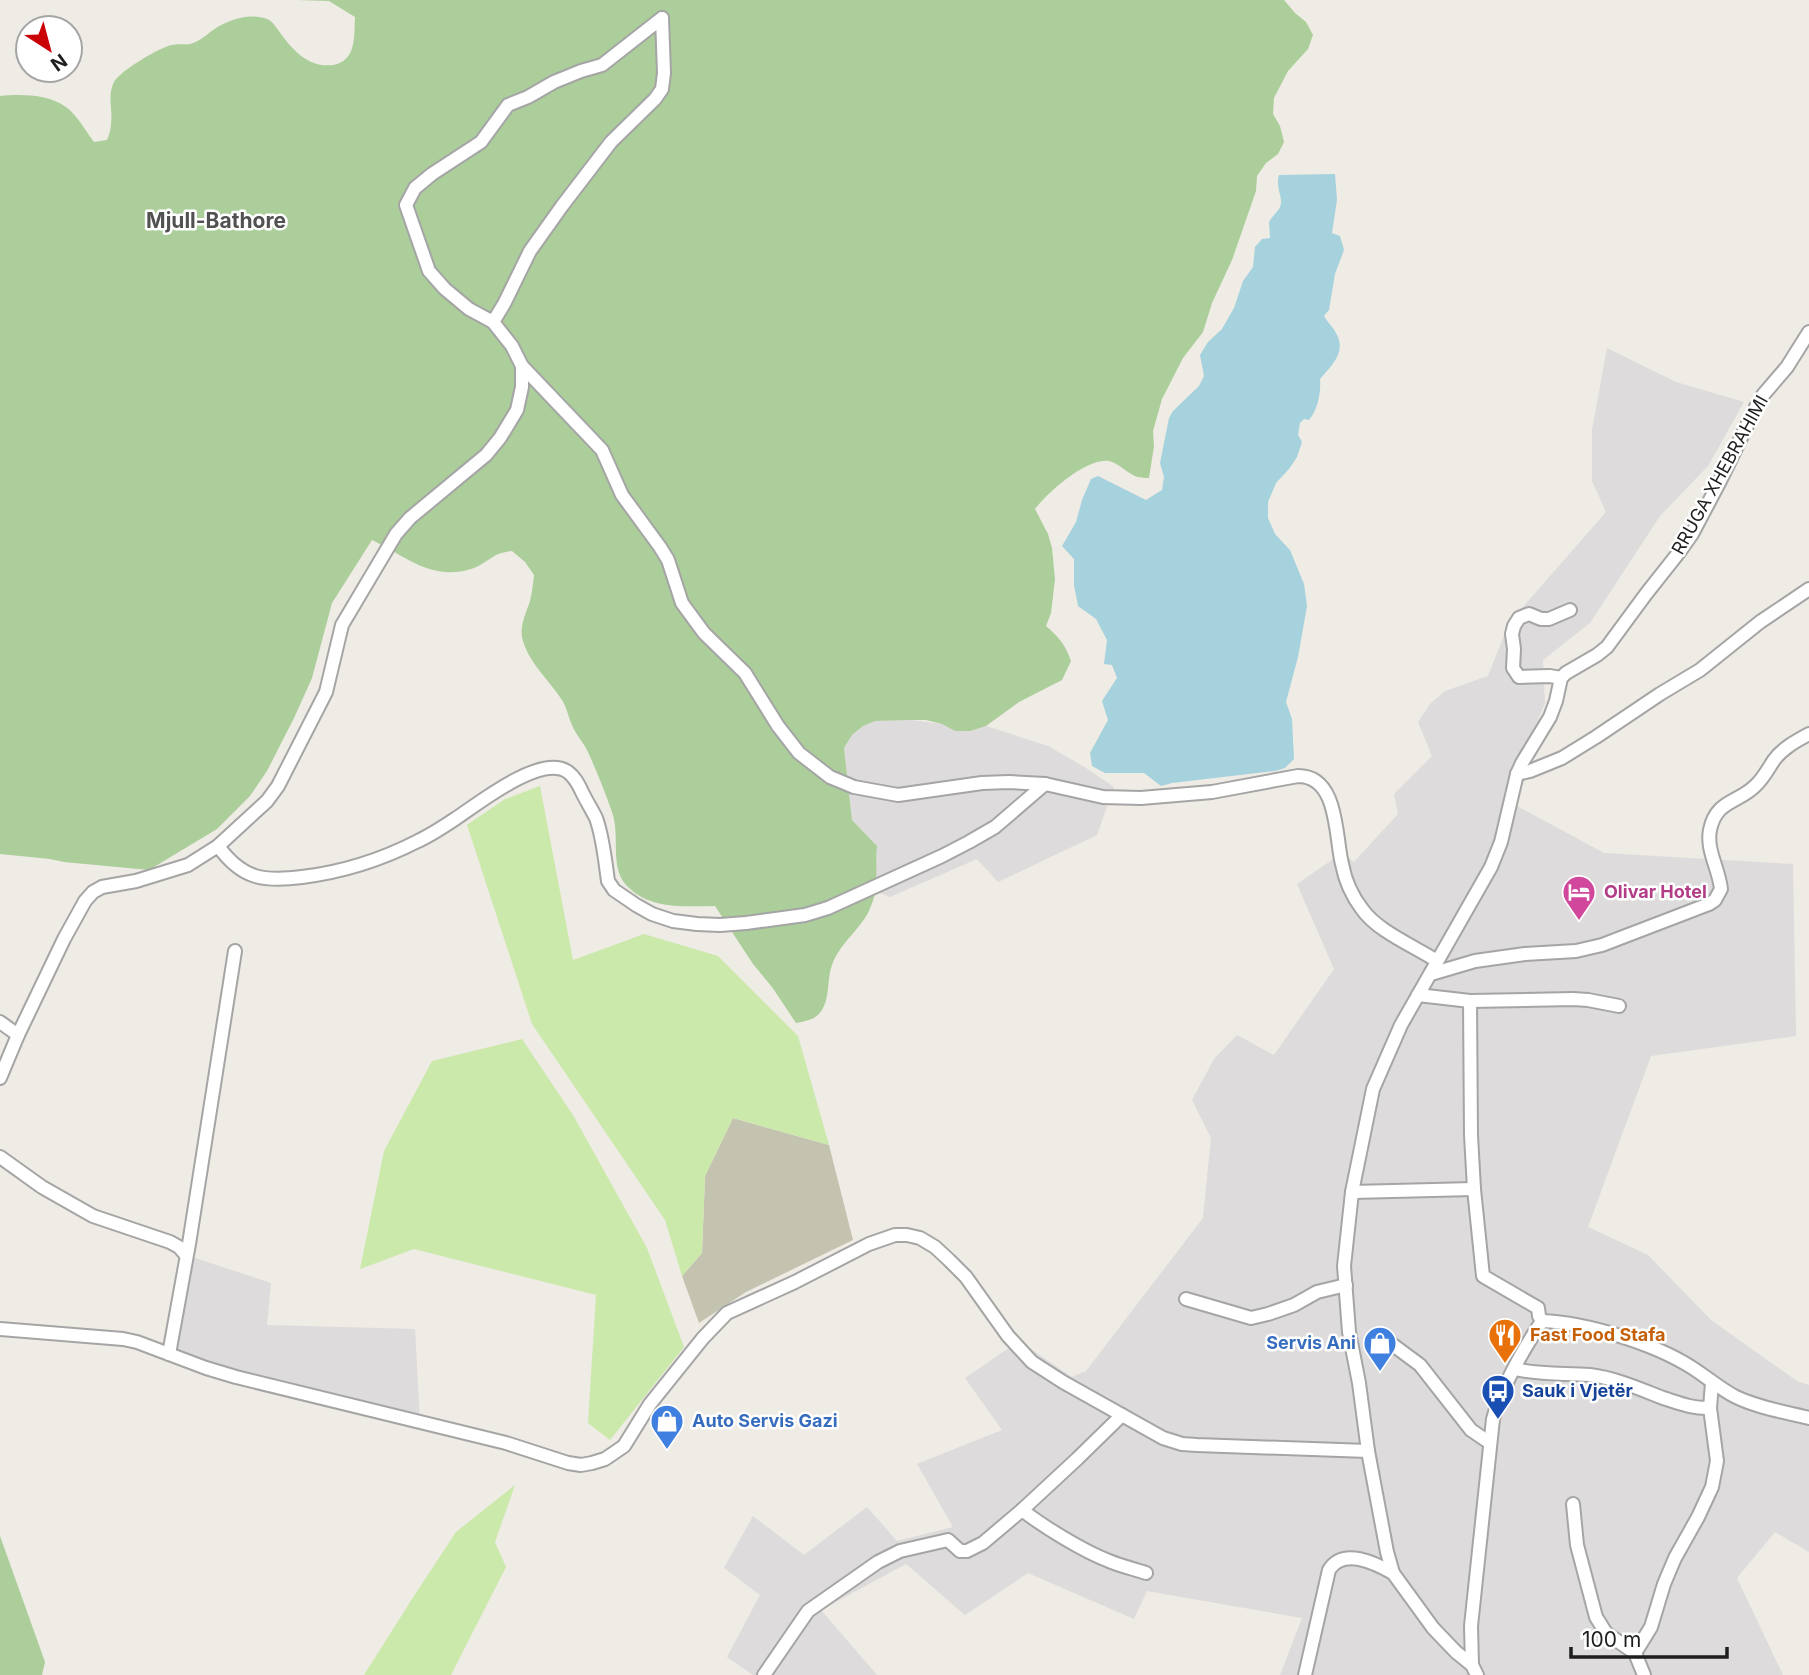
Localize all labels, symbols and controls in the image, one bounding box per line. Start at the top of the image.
north arrow [14,14,84,84]
text: N [46,49,71,76]
district label: Mjull-Bathore [146,208,286,233]
street label: RRUGA XHEBRAHIMI [1667,392,1772,558]
hotel icon: Olivar Hotel [1560,873,1598,922]
place label: Olivar Hotel [1604,881,1707,902]
restaurant icon: Fast Food Stafa [1486,1316,1524,1365]
shop icon: Servis Ani [1361,1324,1399,1373]
place label: Fast Food Stafa [1530,1324,1666,1345]
place label: Servis Ani [1266,1332,1356,1353]
bus stop icon: Sauk i Vjetër [1479,1372,1517,1421]
place label: Sauk i Vjetër [1522,1380,1633,1401]
shop icon: Auto Servis Gazi [648,1402,686,1451]
place label: Auto Servis Gazi [692,1410,838,1431]
scale bar [1571,1616,1727,1660]
text: 100 m [1582,1627,1641,1652]

